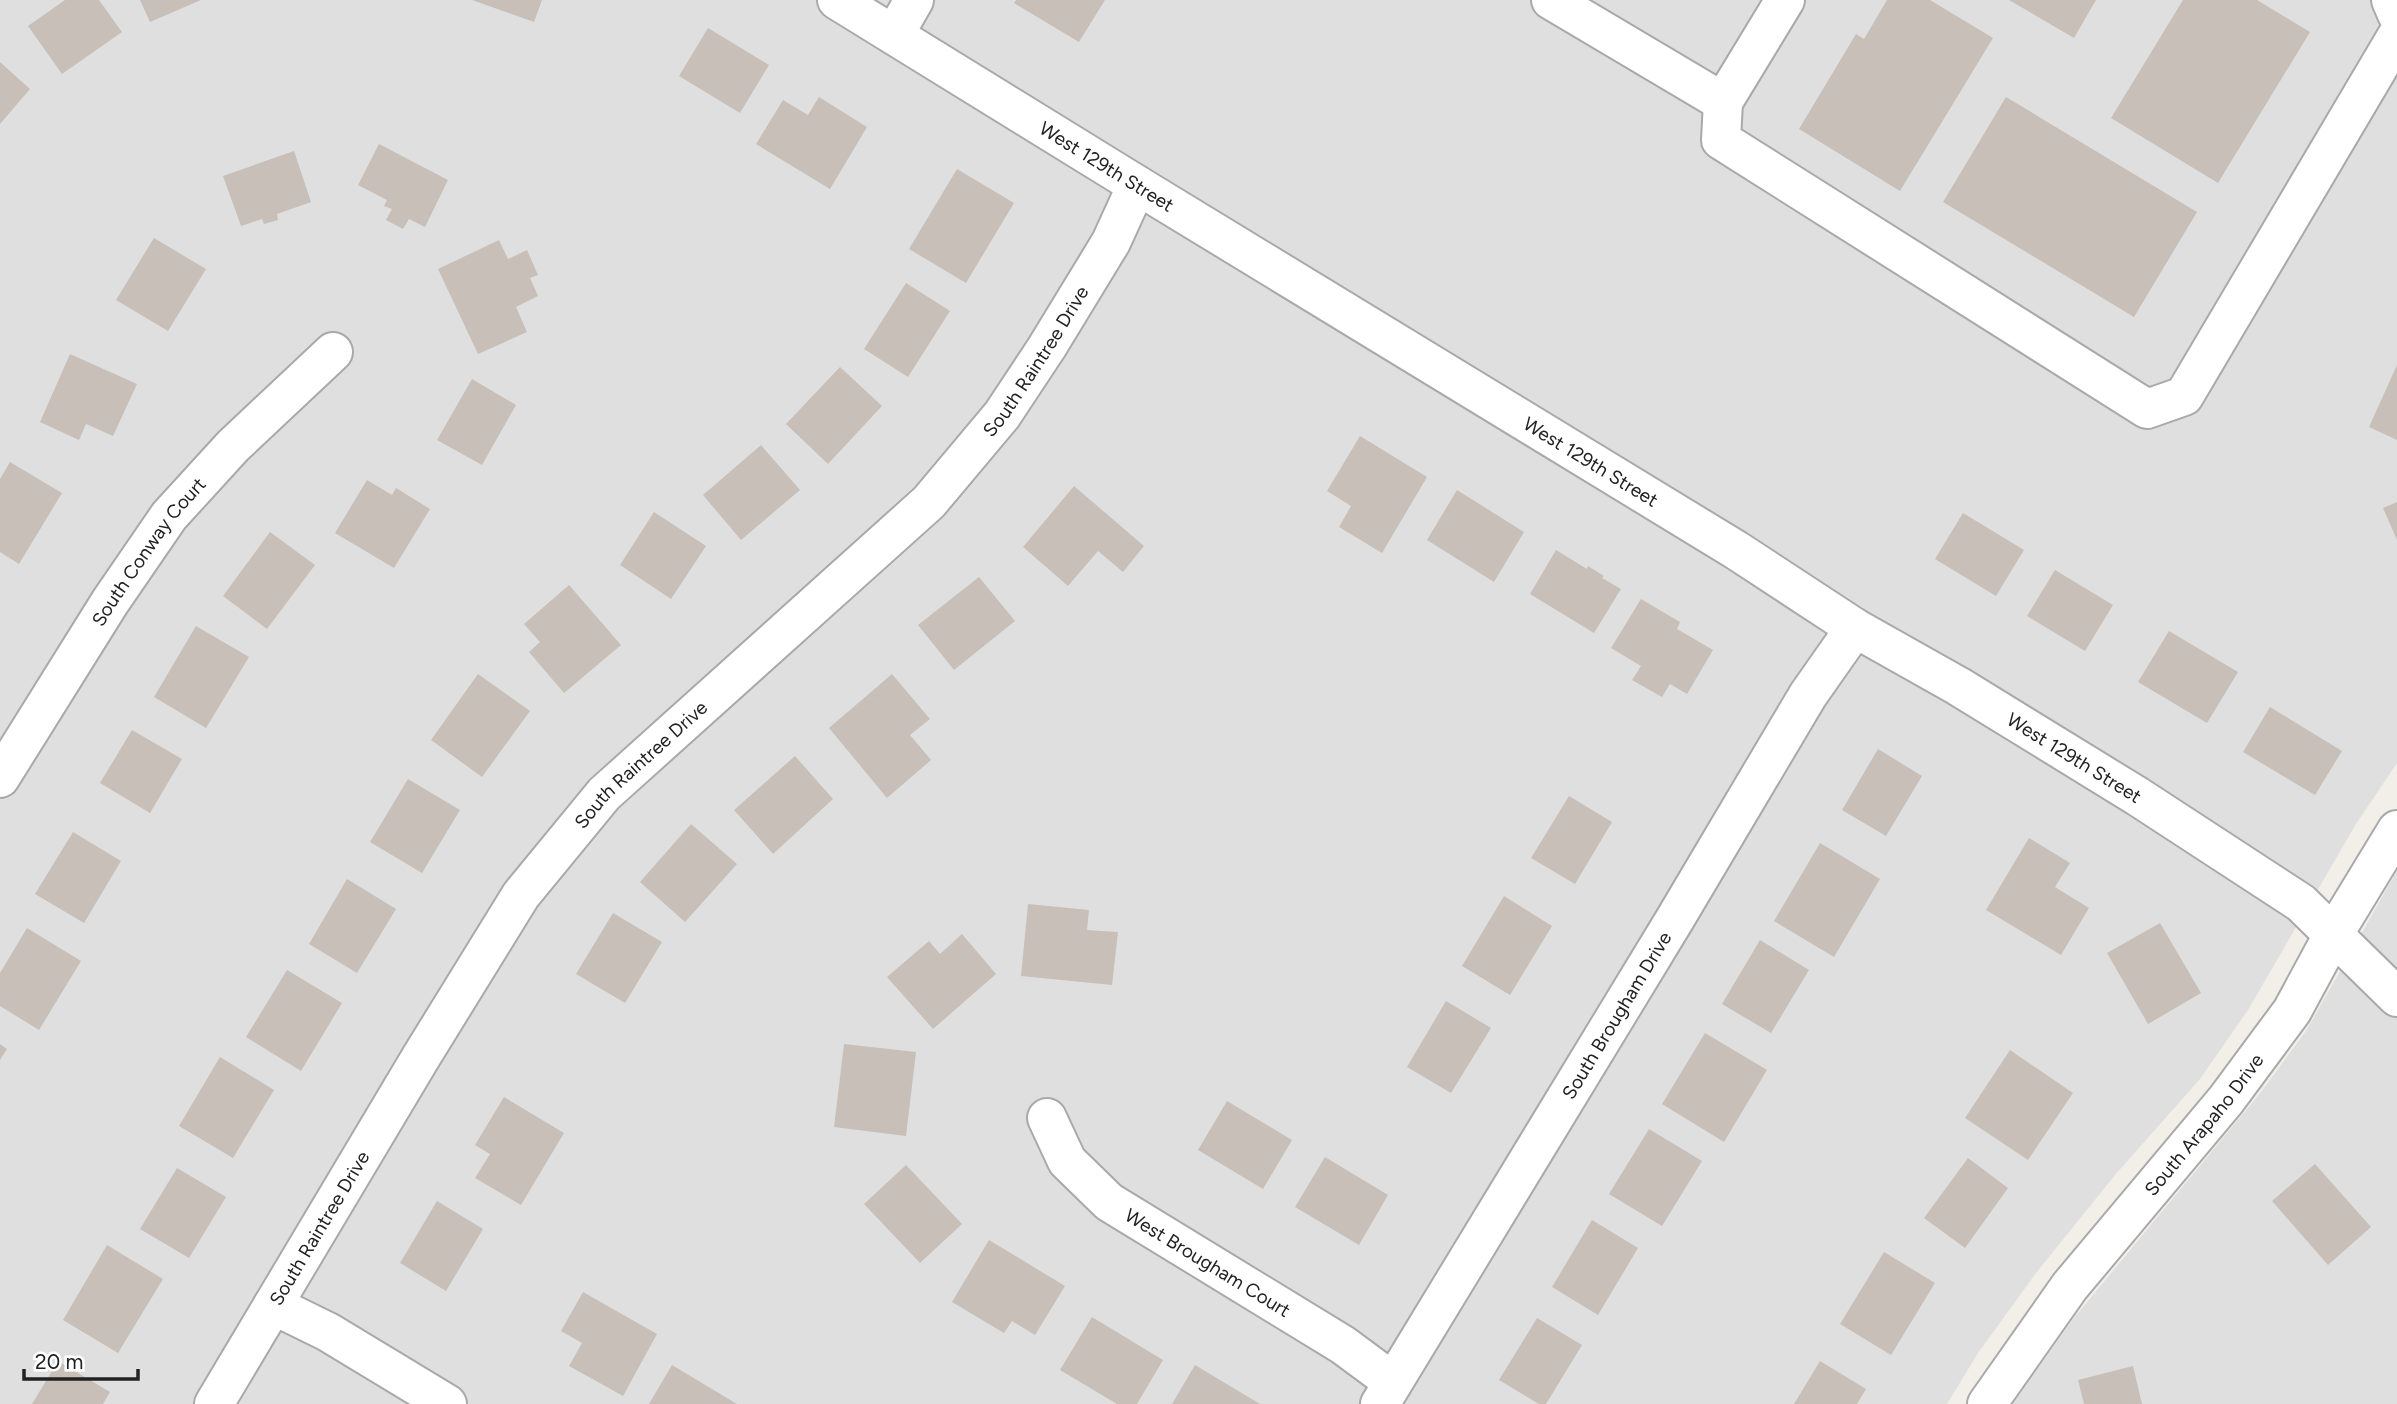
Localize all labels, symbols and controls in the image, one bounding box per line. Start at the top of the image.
street label: West 129th Street [1035,117,1178,217]
street label: South Raintree Drive [978,282,1093,441]
street label: West 129th Street [1519,412,1662,512]
street label: South Conway Court [87,473,211,630]
street label: South Raintree Drive [570,696,712,833]
street label: West 129th Street [2003,708,2146,808]
street label: South Brougham Drive [1557,928,1677,1103]
street label: South Arapaho Drive [2140,1049,2268,1200]
street label: South Raintree Drive [265,1147,374,1309]
street label: West Brougham Court [1121,1204,1295,1322]
scale bar [24,1338,138,1382]
text: 20 m [35,1349,83,1374]

